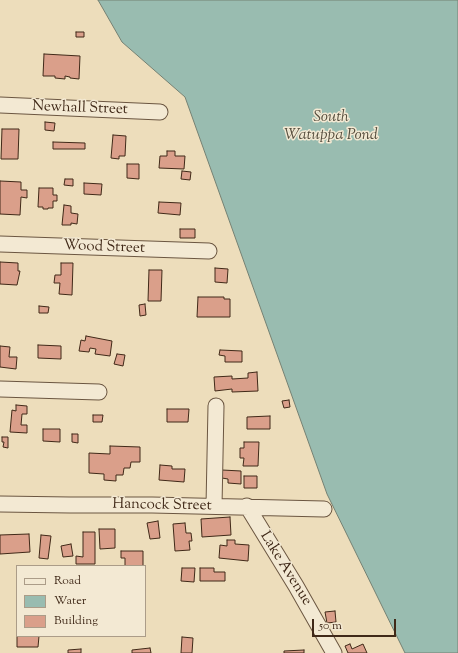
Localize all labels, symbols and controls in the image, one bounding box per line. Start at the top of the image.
street label: Newhall Street [32,98,128,120]
water label: South Watuppa Pond [284,108,378,146]
street label: Wood Street [63,238,145,258]
street label: Hancock Street [112,496,212,516]
street label: Lake Avenue [255,529,315,609]
legend [16,565,146,637]
text: Road [54,572,81,590]
text: Water [54,592,86,610]
scale bar [314,611,398,637]
text: Building [54,612,98,630]
text: 50 m [319,617,342,635]

